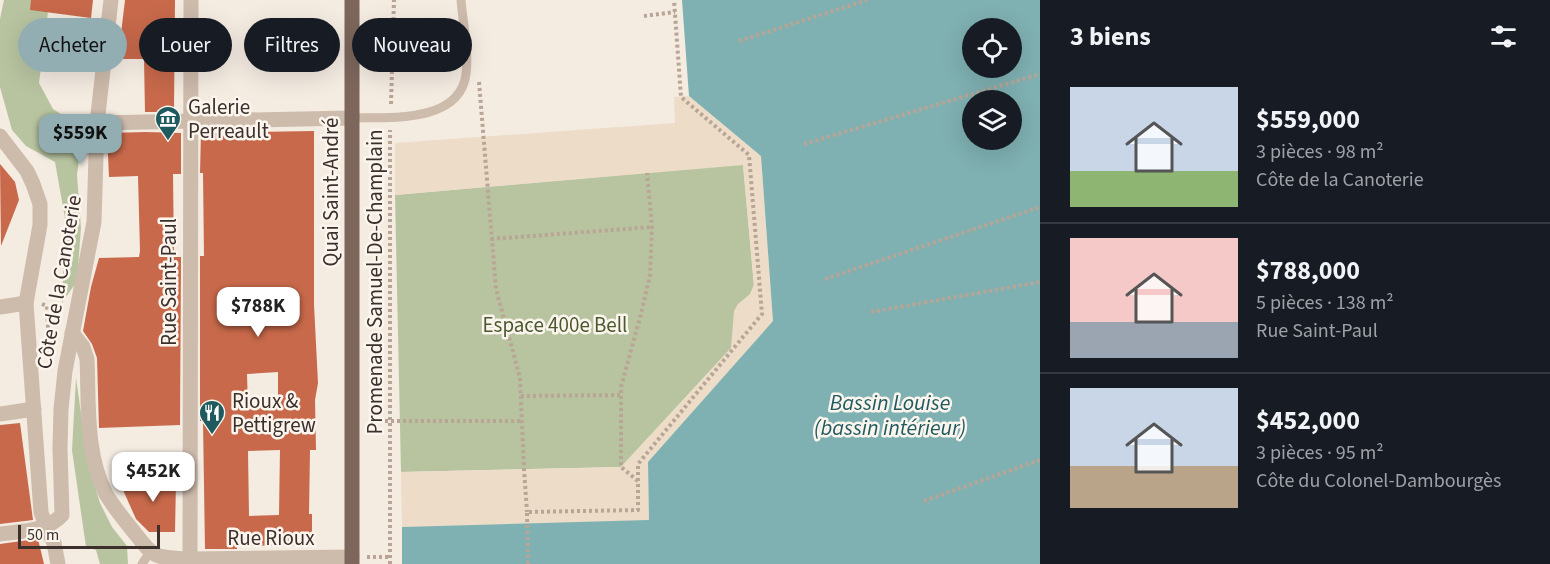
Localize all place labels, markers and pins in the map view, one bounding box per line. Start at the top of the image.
place label: Galerie Perreault [188,92,269,146]
museum icon: Galerie Perreault [153,104,183,142]
pin: $559K [38,114,122,165]
pin: $788K [216,287,300,338]
place label: Rioux & Pettigrew [232,386,316,440]
restaurant icon: Rioux & Pettigrew [197,398,227,436]
pin: $452K [111,452,195,503]

